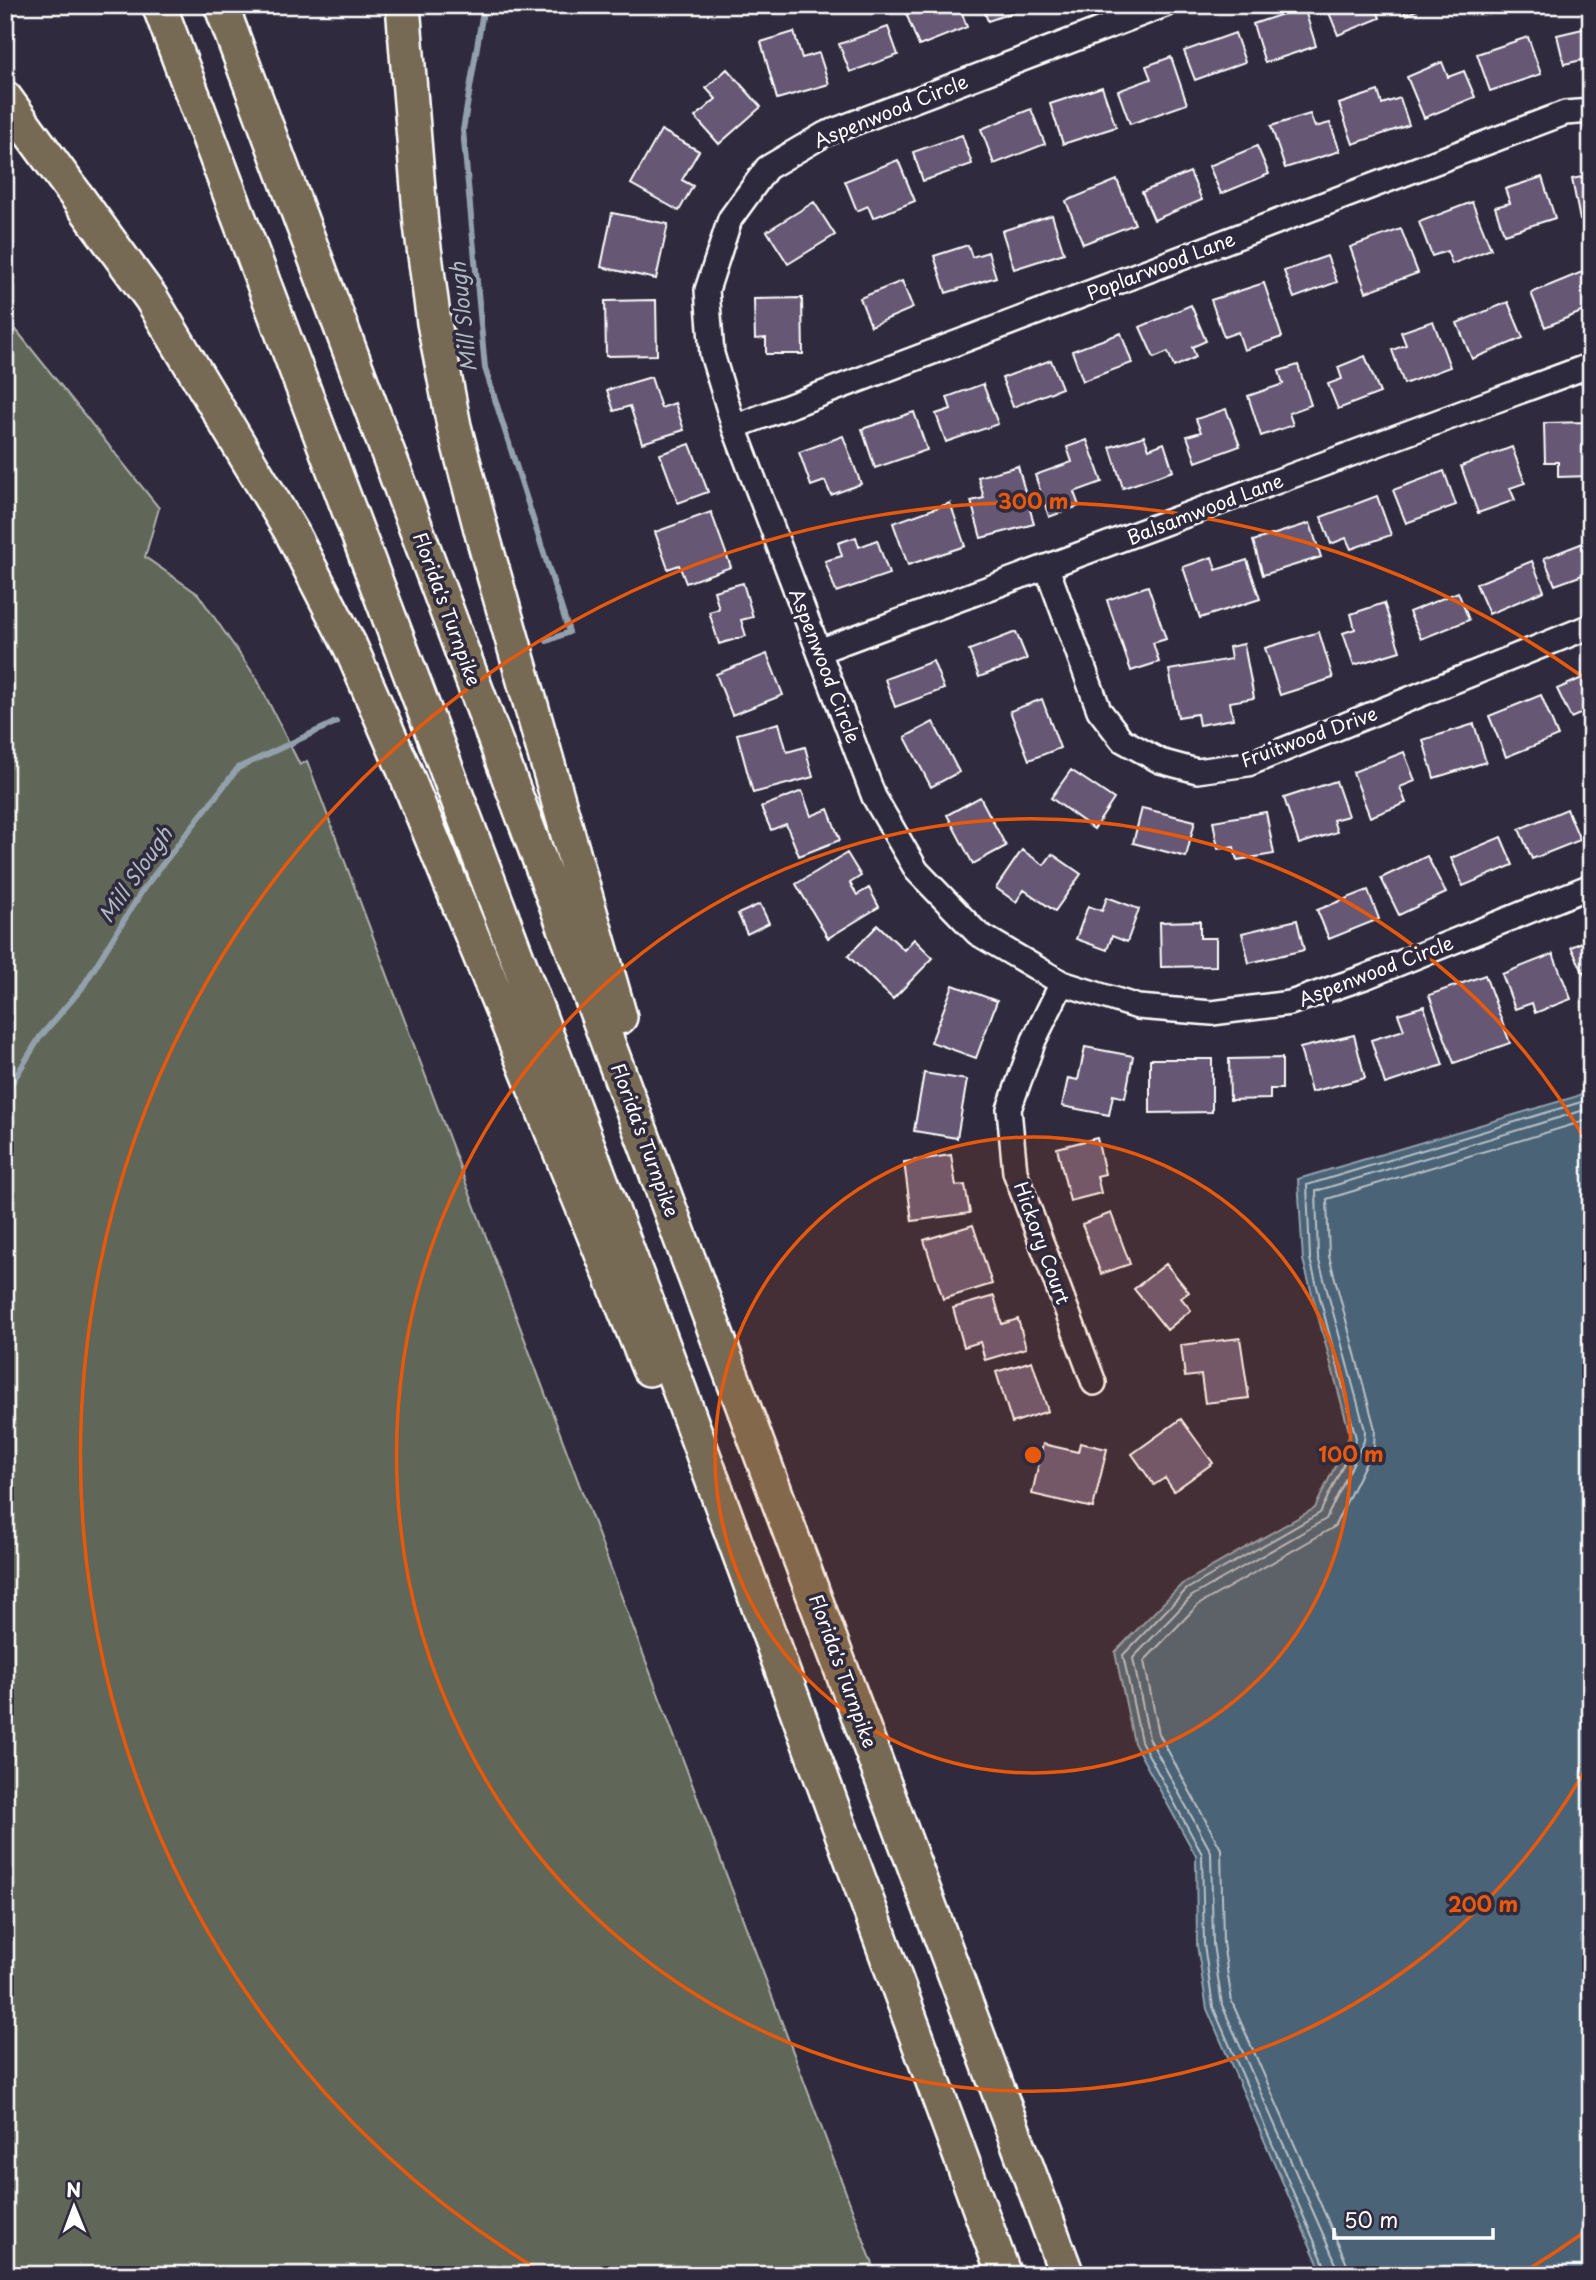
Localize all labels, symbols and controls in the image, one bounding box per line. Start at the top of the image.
street label: Aspenwood Circle [809,66,972,154]
street label: Poplarwood Lane [1082,224,1239,306]
water label: Mill Slough [440,260,484,374]
street label: Balsamwood Lane [1122,465,1287,551]
text: 300 m [998,484,1068,516]
street label: Florida's Turnpike [407,528,489,690]
street label: Aspenwood Circle [783,584,868,747]
street label: Fruitwood Drive [1236,698,1381,774]
water label: Mill Slough [90,819,179,928]
street label: Aspenwood Circle [1294,928,1457,1013]
street label: Florida's Turnpike [605,1059,687,1221]
street label: Hickory Court [1008,1178,1078,1308]
text: 100 m [1318,1437,1384,1469]
centre of rings [1021,1443,1045,1467]
street label: Florida's Turnpike [803,1590,885,1752]
text: 200 m [1448,1887,1518,1919]
north arrow [38,2172,108,2242]
text: N [66,2175,81,2203]
scale bar [1334,2196,1493,2240]
text: 50 m [1344,2203,1398,2235]

